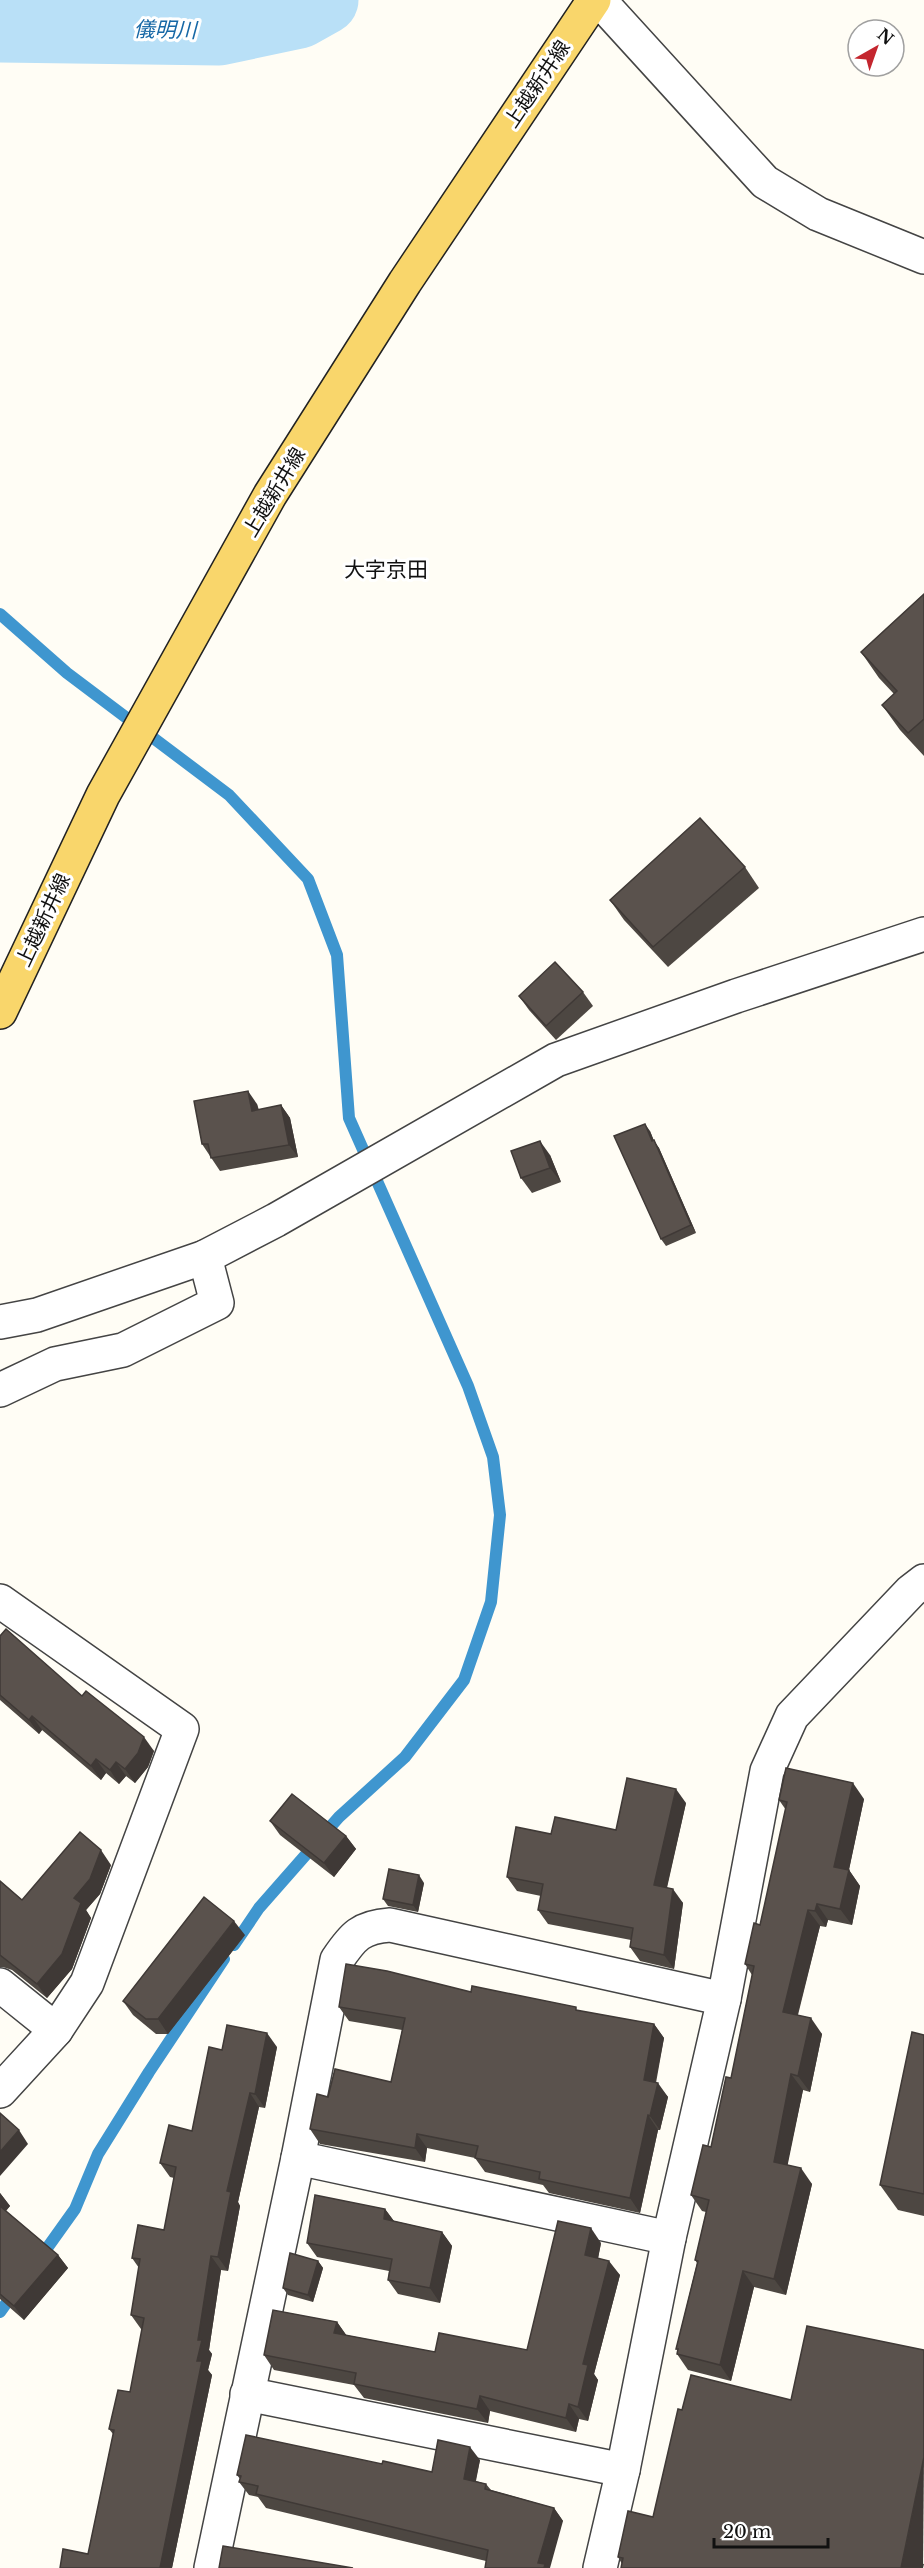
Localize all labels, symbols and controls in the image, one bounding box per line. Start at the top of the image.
water label: 儀明川 [133,16,199,44]
north arrow [846,18,906,78]
text: N [873,24,898,49]
street label: 上越新井線 [499,36,575,132]
street label: 上越新井線 [238,443,310,541]
district label: 大字京田 [344,557,428,583]
street label: 上越新井線 [11,870,75,970]
scale bar [714,2511,828,2549]
text: 20 m [723,2521,771,2543]

